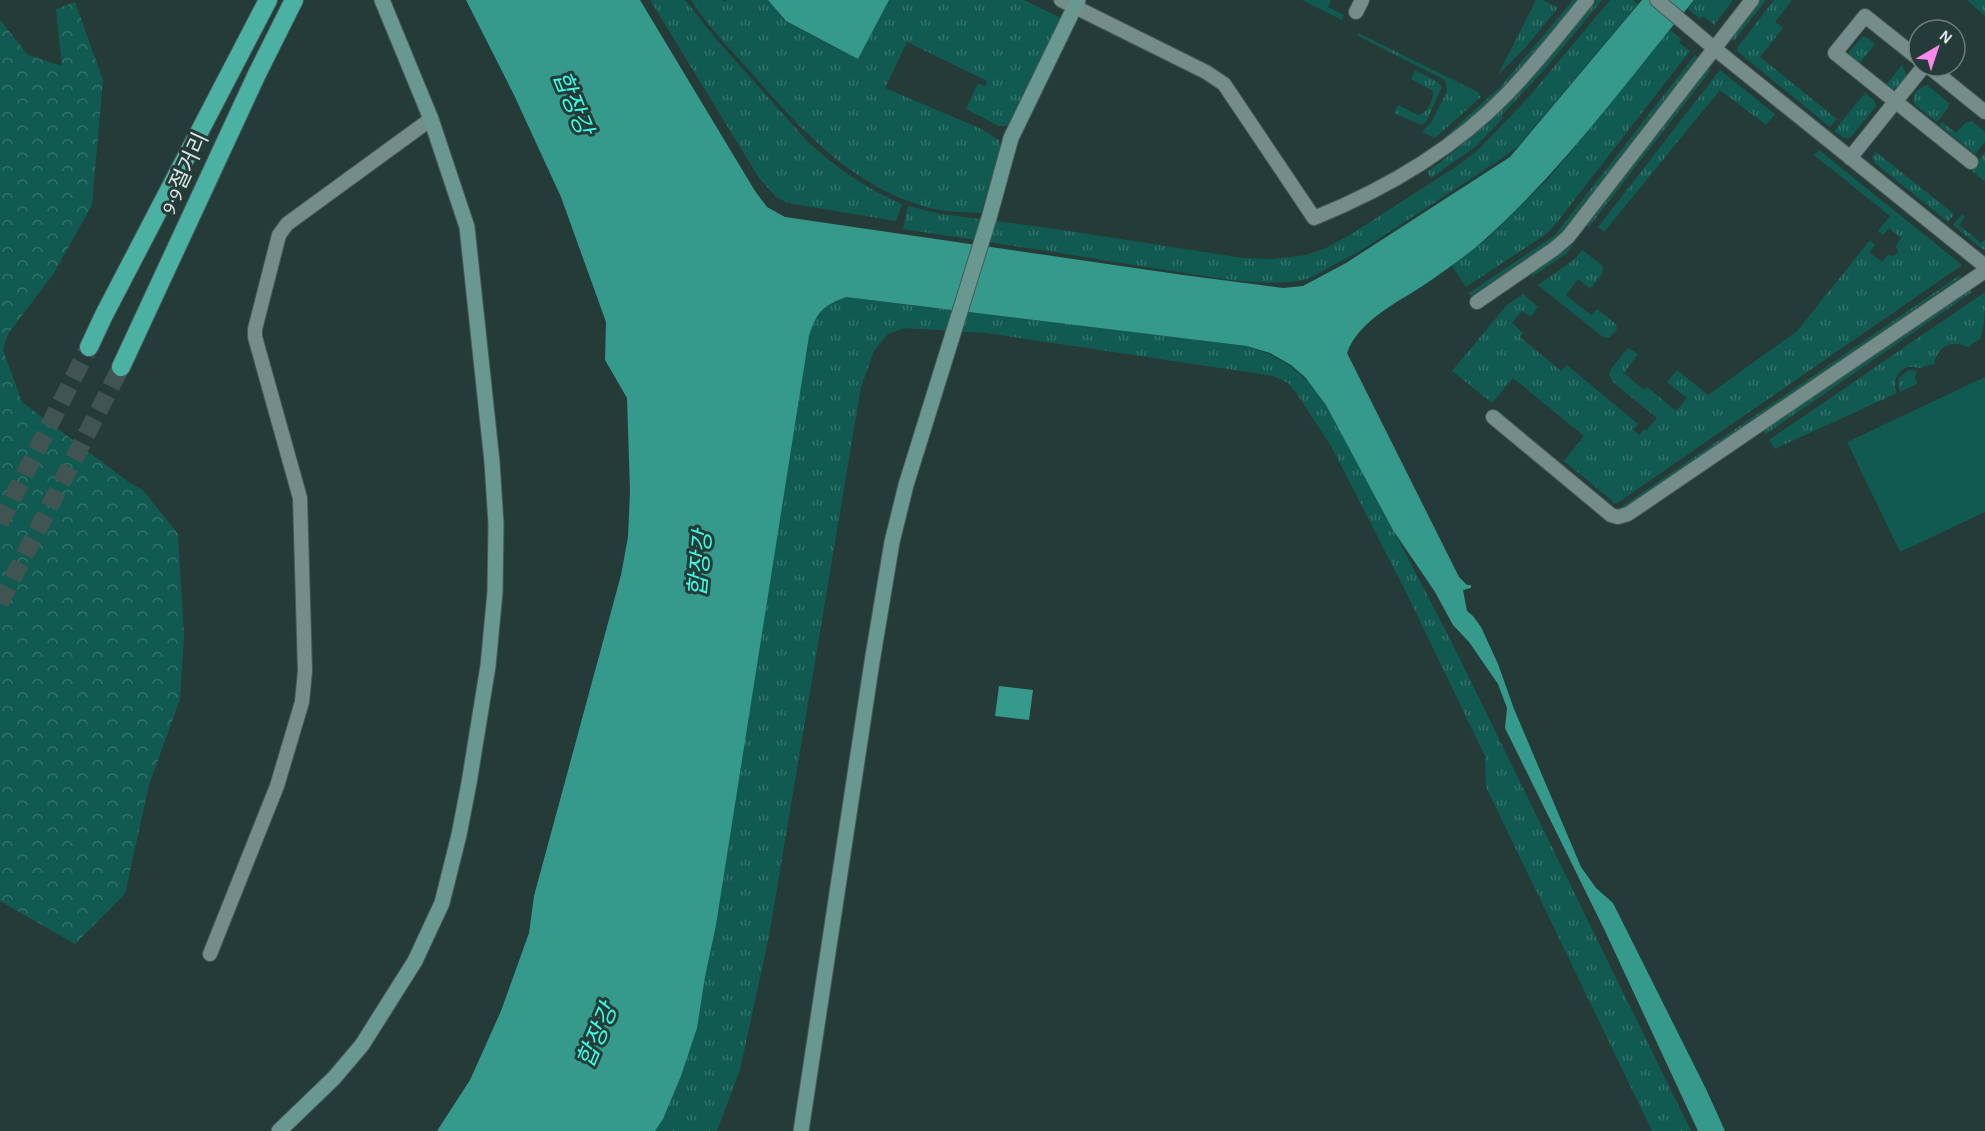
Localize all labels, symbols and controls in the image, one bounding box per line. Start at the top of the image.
north arrow [1907,18,1967,78]
text: N [1936,27,1955,47]
water label: 합장강 [548,67,598,141]
street label: 9·9절거리 [155,129,212,217]
water label: 합장강 [684,527,716,598]
water label: 합장강 [572,997,623,1071]

